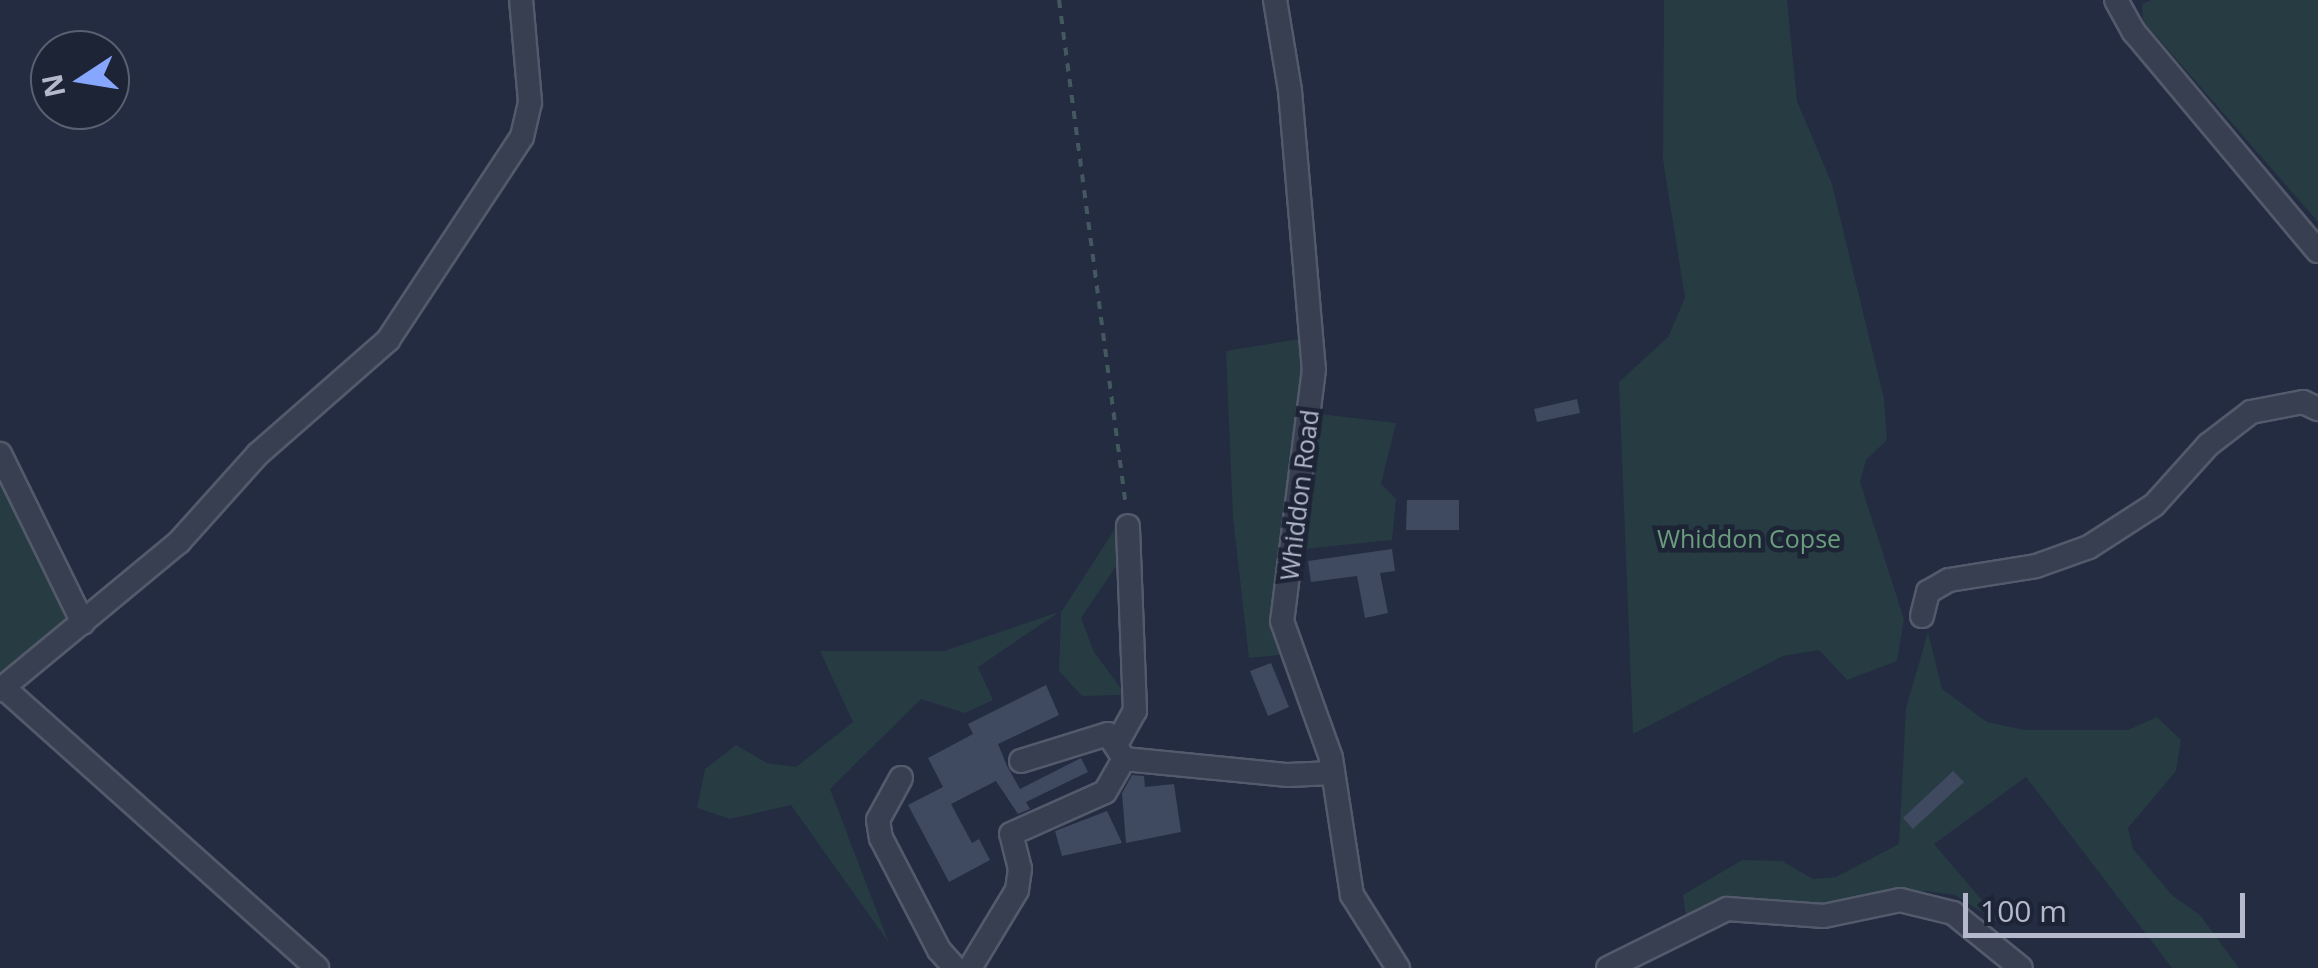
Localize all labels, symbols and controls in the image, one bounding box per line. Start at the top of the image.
north arrow [30,30,130,130]
text: N [32,71,74,101]
street label: Whiddon Road [1274,408,1324,582]
park label: Whiddon Copse [1657,523,1841,553]
scale bar [1968,873,2250,935]
text: 100 m [1980,890,2067,931]

